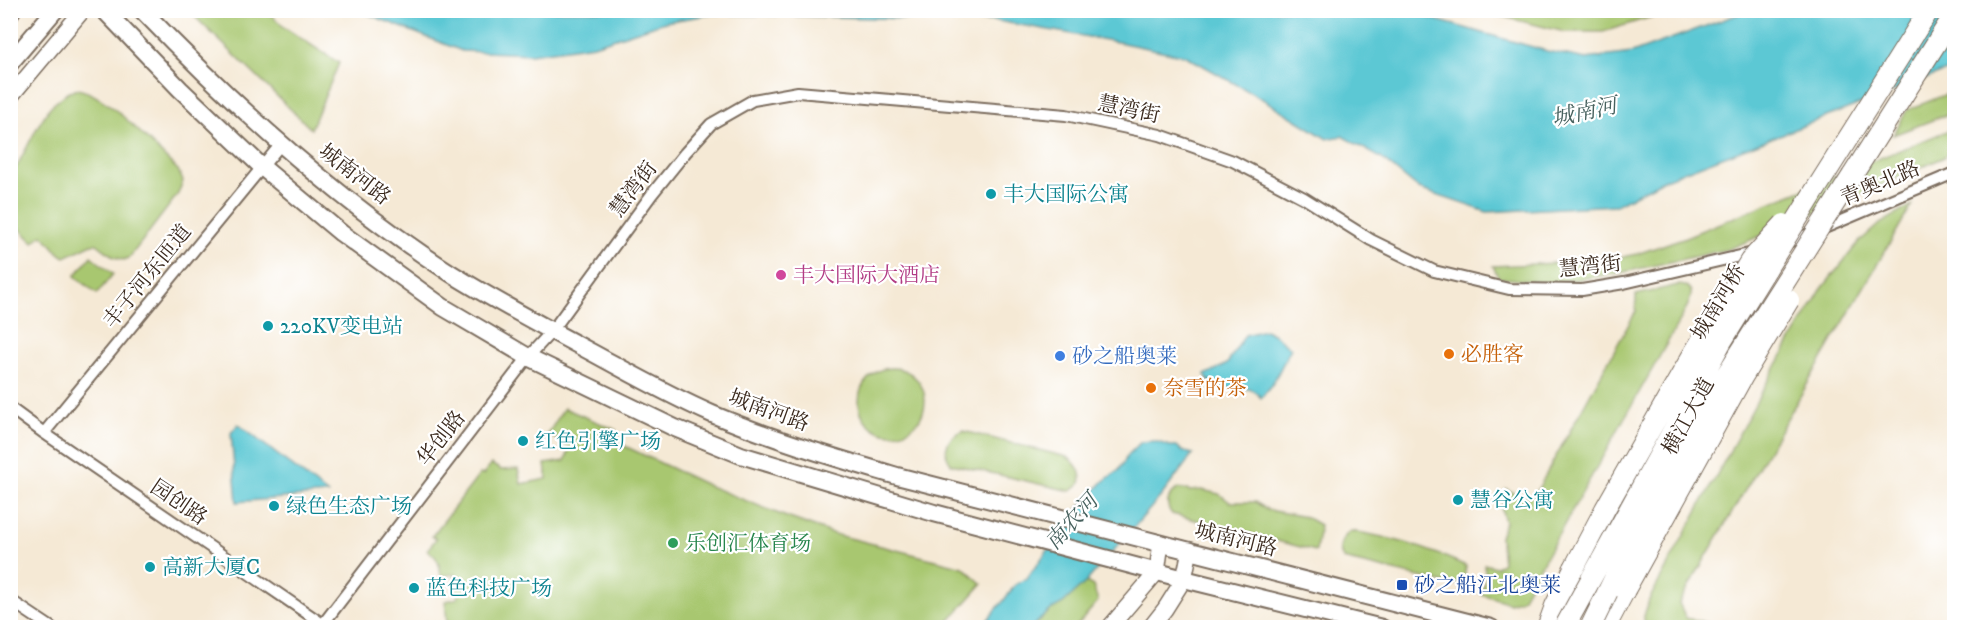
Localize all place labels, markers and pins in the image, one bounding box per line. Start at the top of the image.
place label: 丰大国际公寓 [1003,182,1129,208]
marker: 丰大国际公寓 [984,187,998,201]
place label: 丰大国际大酒店 [793,263,940,289]
marker: 丰大国际大酒店 [774,268,788,282]
place label: 220KV变电站 [280,314,403,340]
marker: 220KV变电站 [261,319,275,333]
place label: 必胜客 [1461,342,1524,368]
place label: 砂之船奥莱 [1072,344,1177,370]
marker: 必胜客 [1442,347,1456,361]
marker: 砂之船奥莱 [1053,349,1067,363]
place label: 奈雪的茶 [1163,376,1247,402]
marker: 奈雪的茶 [1144,381,1158,395]
place label: 红色引擎广场 [535,429,661,455]
marker: 红色引擎广场 [516,434,530,448]
place label: 慧谷公寓 [1470,488,1554,514]
marker: 慧谷公寓 [1451,493,1465,507]
place label: 绿色生态广场 [286,494,412,520]
marker: 绿色生态广场 [267,499,281,513]
place label: 乐创汇体育场 [685,531,811,557]
marker: 乐创汇体育场 [666,536,680,550]
place label: 高新大厦C [162,555,260,581]
marker: 高新大厦C [143,560,157,574]
place label: 砂之船江北奥莱 [1414,573,1561,599]
place label: 蓝色科技广场 [426,576,552,602]
marker: 砂之船江北奥莱 [1395,578,1409,592]
marker: 蓝色科技广场 [407,581,421,595]

